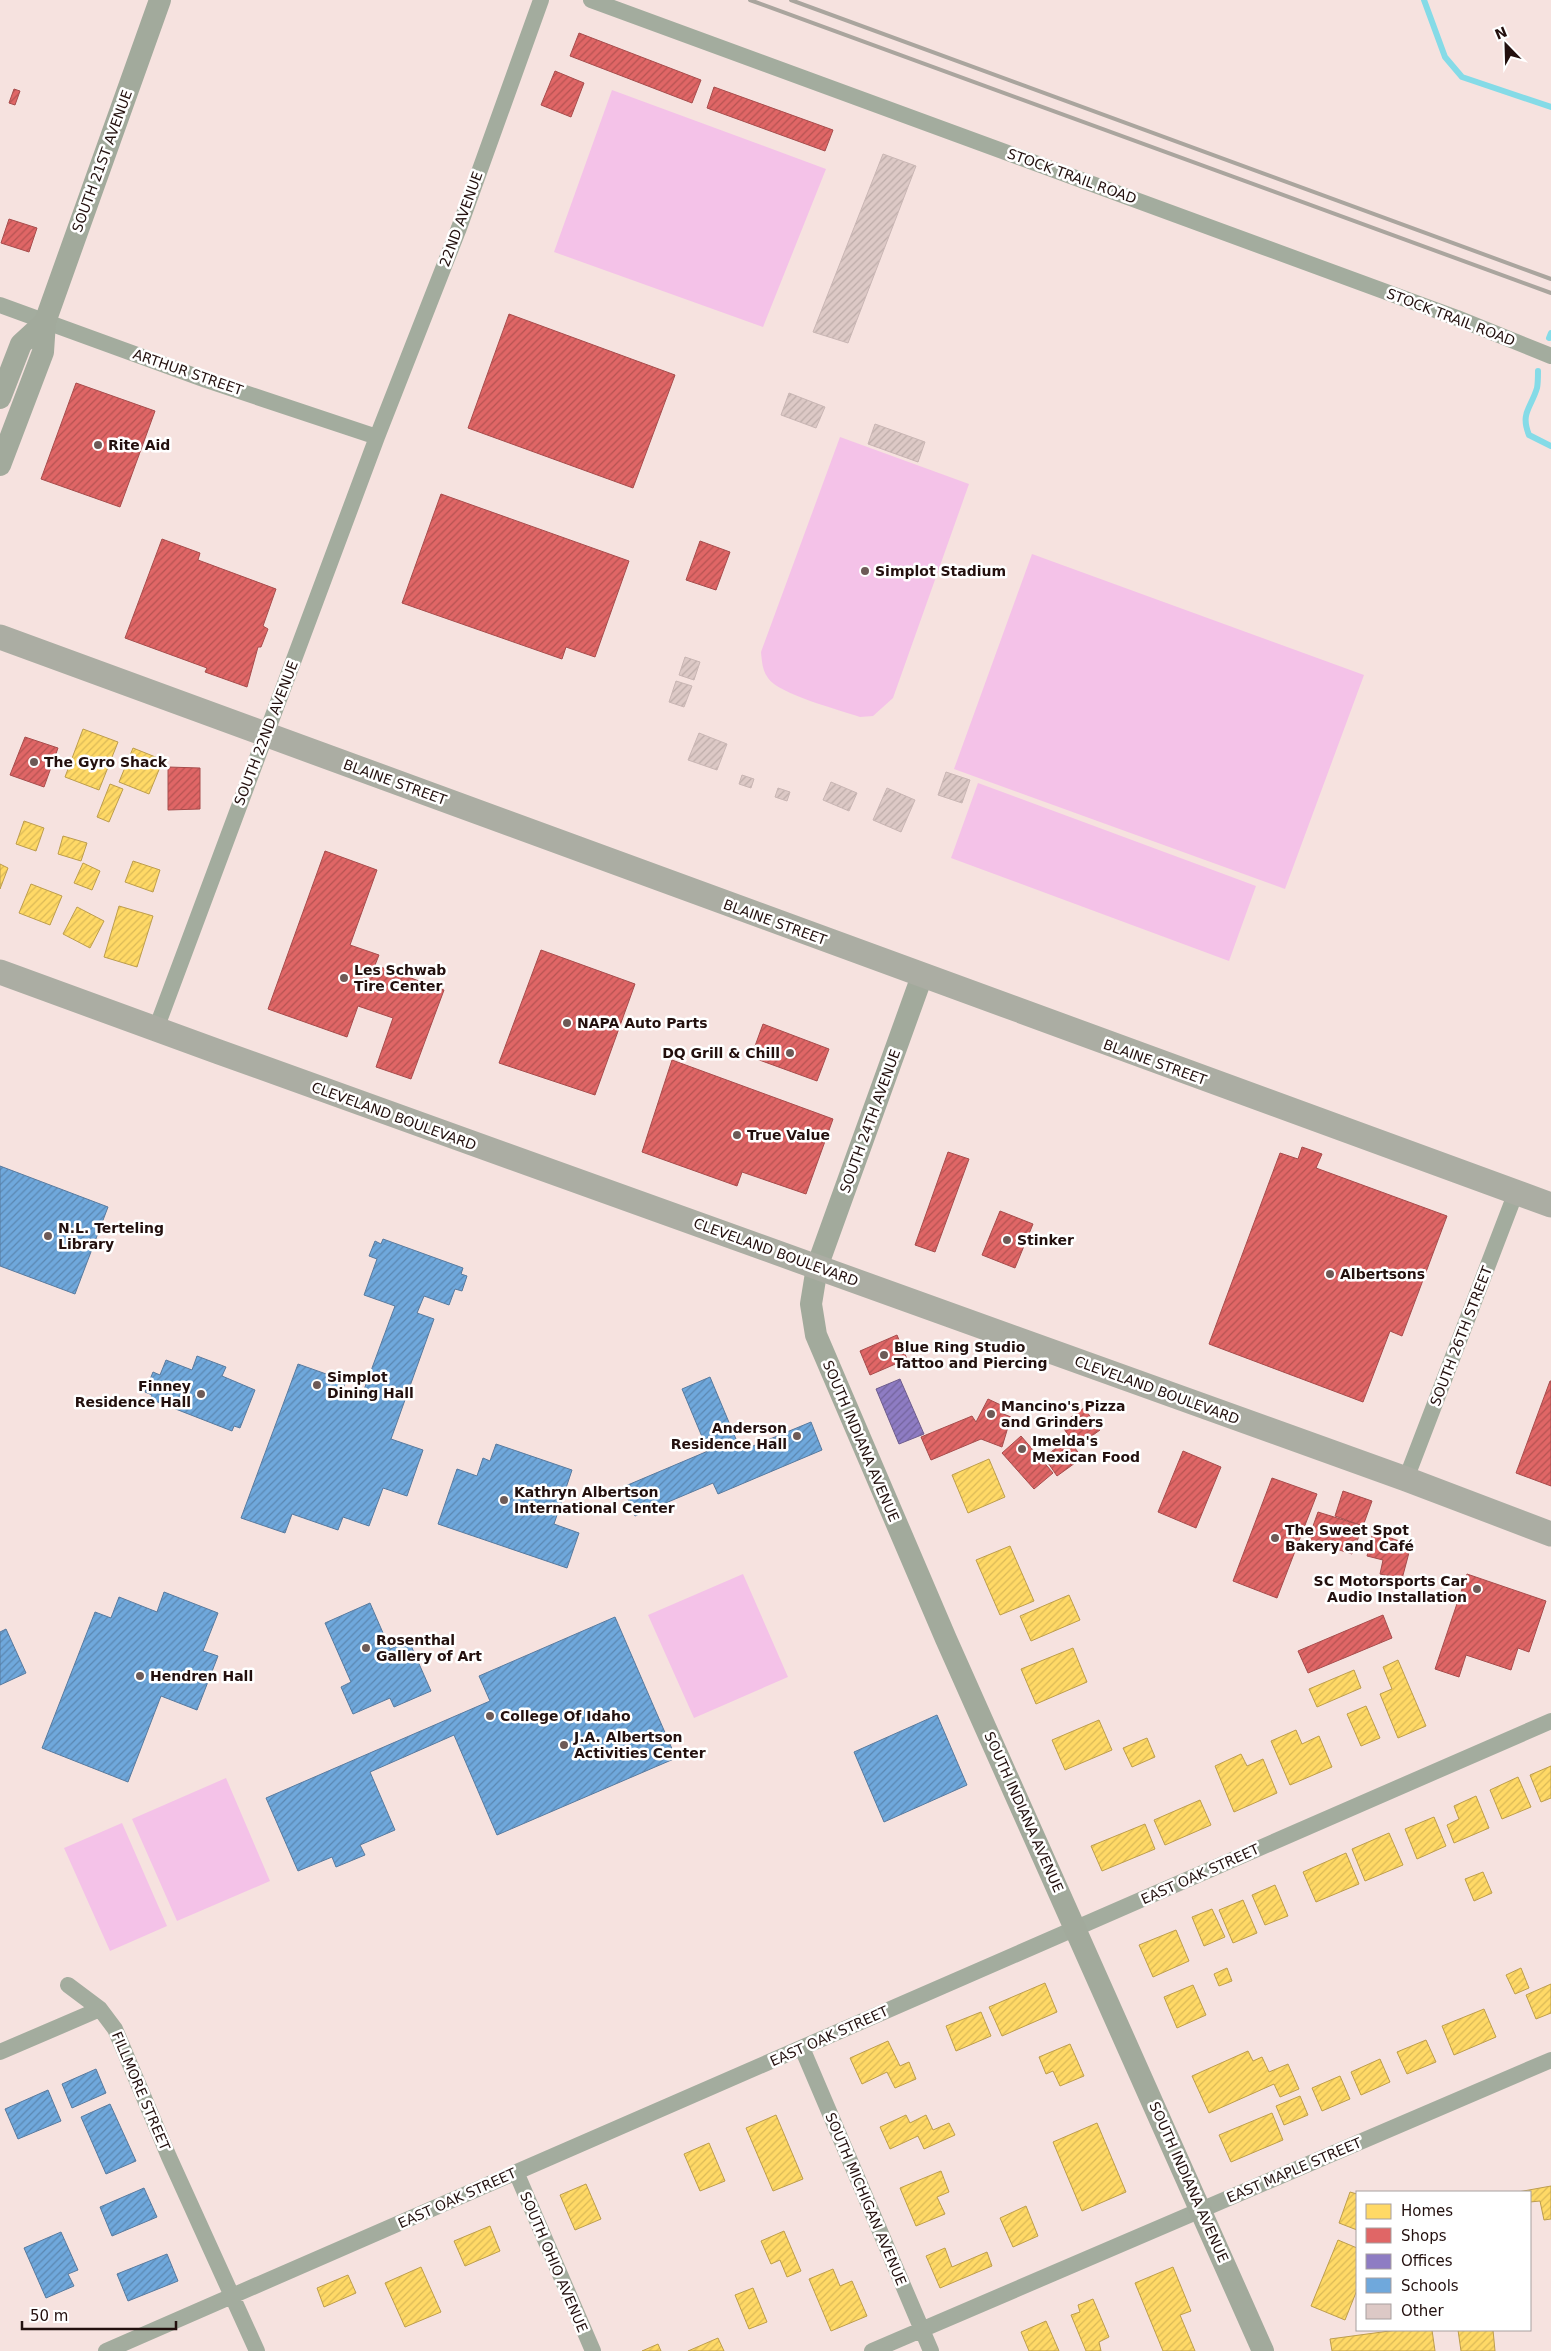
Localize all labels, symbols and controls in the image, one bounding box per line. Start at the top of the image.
north arrow [1481,20,1531,70]
text: N [1492,23,1509,43]
street label: SOUTH 21ST AVENUE [69,88,135,234]
street label: STOCK TRAIL ROAD [1005,145,1139,207]
street label: 22ND AVENUE [436,169,486,269]
street label: STOCK TRAIL ROAD [1384,285,1518,349]
street label: ARTHUR STREET [131,346,245,398]
place label: Rite Aid [108,437,170,453]
marker: Rite Aid [92,439,104,451]
place label: Simplot Stadium [875,563,1006,579]
marker: Simplot Stadium [859,565,871,577]
street label: SOUTH 22ND AVENUE [231,658,301,808]
place label: The Gyro Shack [44,754,168,770]
marker: The Gyro Shack [28,756,40,768]
street label: BLAINE STREET [341,756,449,808]
street label: BLAINE STREET [721,896,829,948]
place label: Les Schwab Tire Center [354,962,446,994]
marker: Les Schwab Tire Center [338,972,350,984]
place label: NAPA Auto Parts [577,1015,707,1031]
marker: NAPA Auto Parts [561,1017,573,1029]
street label: BLAINE STREET [1101,1036,1209,1088]
place label: DQ Grill & Chill [662,1045,780,1061]
marker: DQ Grill & Chill [784,1047,796,1059]
street label: SOUTH 24TH AVENUE [837,1047,903,1195]
street label: CLEVELAND BOULEVARD [309,1079,479,1153]
place label: True Value [747,1127,830,1143]
marker: True Value [731,1129,743,1141]
street label: CLEVELAND BOULEVARD [691,1215,861,1289]
place label: N.L. Terteling Library [58,1220,164,1252]
marker: N.L. Terteling Library [42,1230,54,1242]
place label: Stinker [1017,1232,1074,1248]
marker: Stinker [1001,1234,1013,1246]
street label: SOUTH 26TH STREET [1427,1263,1495,1408]
place label: Albertsons [1340,1266,1425,1282]
marker: Albertsons [1324,1268,1336,1280]
place label: Blue Ring Studio Tattoo and Piercing [894,1339,1048,1371]
marker: Blue Ring Studio Tattoo and Piercing [878,1349,890,1361]
street label: CLEVELAND BOULEVARD [1072,1353,1242,1427]
street label: SOUTH INDIANA AVENUE [820,1358,902,1524]
place label: Simplot Dining Hall [327,1369,414,1401]
place label: Finney Residence Hall [75,1378,191,1410]
marker: Simplot Dining Hall [311,1379,323,1391]
marker: Finney Residence Hall [195,1388,207,1400]
place label: Mancino's Pizza and Grinders [1001,1398,1125,1430]
marker: Mancino's Pizza and Grinders [985,1408,997,1420]
place label: Anderson Residence Hall [671,1420,787,1452]
marker: Anderson Residence Hall [791,1430,803,1442]
place label: Imelda's Mexican Food [1032,1433,1140,1465]
marker: Imelda's Mexican Food [1016,1443,1028,1455]
place label: Kathryn Albertson International Center [514,1484,675,1516]
marker: Kathryn Albertson International Center [498,1494,510,1506]
place label: The Sweet Spot Bakery and Café [1285,1522,1414,1554]
marker: The Sweet Spot Bakery and Café [1269,1532,1281,1544]
place label: SC Motorsports Car Audio Installation [1314,1573,1467,1605]
marker: SC Motorsports Car Audio Installation [1471,1583,1483,1595]
place label: Rosenthal Gallery of Art [376,1632,482,1664]
marker: Rosenthal Gallery of Art [360,1642,372,1654]
place label: Hendren Hall [150,1668,253,1684]
marker: Hendren Hall [134,1670,146,1682]
place label: College Of Idaho [500,1708,631,1724]
marker: College Of Idaho [484,1710,496,1722]
place label: J.A. Albertson Activities Center [573,1729,706,1761]
street label: SOUTH INDIANA AVENUE [981,1729,1067,1895]
marker: J.A. Albertson Activities Center [558,1739,570,1751]
street label: EAST OAK STREET [1138,1841,1262,1907]
street label: EAST OAK STREET [767,2003,891,2069]
street label: FILLMORE STREET [109,2029,173,2153]
street label: SOUTH INDIANA AVENUE [1146,2099,1232,2265]
street label: SOUTH MICHIGAN AVENUE [822,2110,910,2288]
street label: EAST MAPLE STREET [1224,2134,1364,2206]
street label: EAST OAK STREET [395,2165,519,2231]
street label: SOUTH OHIO AVENUE [517,2189,591,2335]
legend [1356,2191,1531,2331]
text: Homes [1401,2202,1453,2220]
text: Shops [1401,2227,1447,2245]
text: Offices [1401,2252,1453,2270]
text: Schools [1401,2277,1459,2295]
scale bar [22,2298,176,2330]
text: Other [1401,2302,1444,2320]
text: 50 m [30,2307,68,2325]

